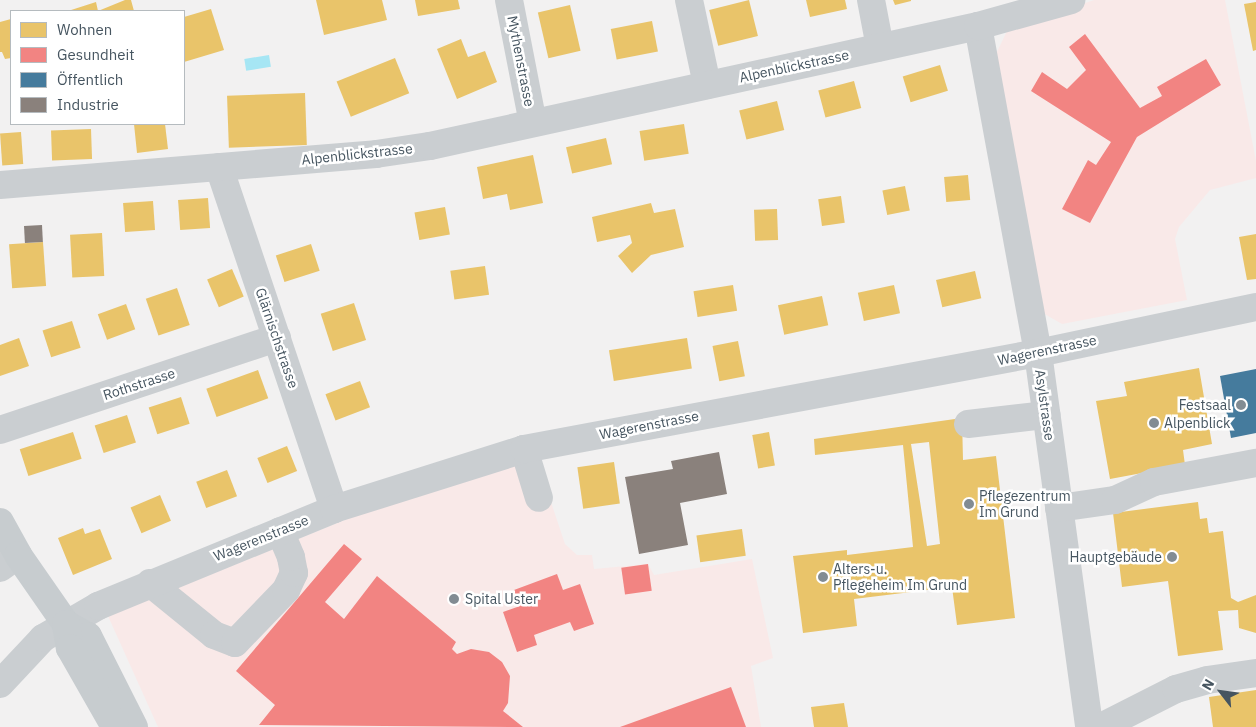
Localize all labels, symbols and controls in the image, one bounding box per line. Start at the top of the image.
legend [10,10,185,125]
street label: Mythenstrasse [504,14,538,108]
text: Wohnen [57,20,112,39]
text: Gesundheit [57,45,134,64]
street label: Alpenblickstrasse [738,46,850,86]
text: Öffentlich [57,70,123,89]
text: Industrie [57,95,119,114]
street label: Alpenblickstrasse [301,140,413,168]
street label: Glärnischstrasse [252,286,302,390]
street label: Wagerenstrasse [996,331,1098,369]
street label: Rothstrasse [101,364,177,404]
street label: Asylstrasse [1032,368,1058,442]
place label: Festsaal [1179,397,1231,413]
marker: Festsaal [1235,399,1247,411]
street label: Wagerenstrasse [598,407,700,443]
place label: Alpenblick [1164,415,1230,431]
marker: Alpenblick [1148,417,1160,429]
place label: Pflegezentrum Im Grund [979,488,1071,520]
marker: Pflegezentrum Im Grund [963,498,975,510]
street label: Wagerenstrasse [211,511,311,565]
place label: Hauptgebäude [1070,549,1162,565]
marker: Hauptgebäude [1166,551,1178,563]
place label: Alters-u. Pflegeheim Im Grund [833,561,967,594]
marker: Alters-u. Pflegeheim Im Grund [817,571,829,583]
place label: Spital Uster [465,591,538,607]
marker: Spital Uster [447,592,461,606]
north arrow [1196,667,1246,717]
text: N [1198,676,1218,693]

